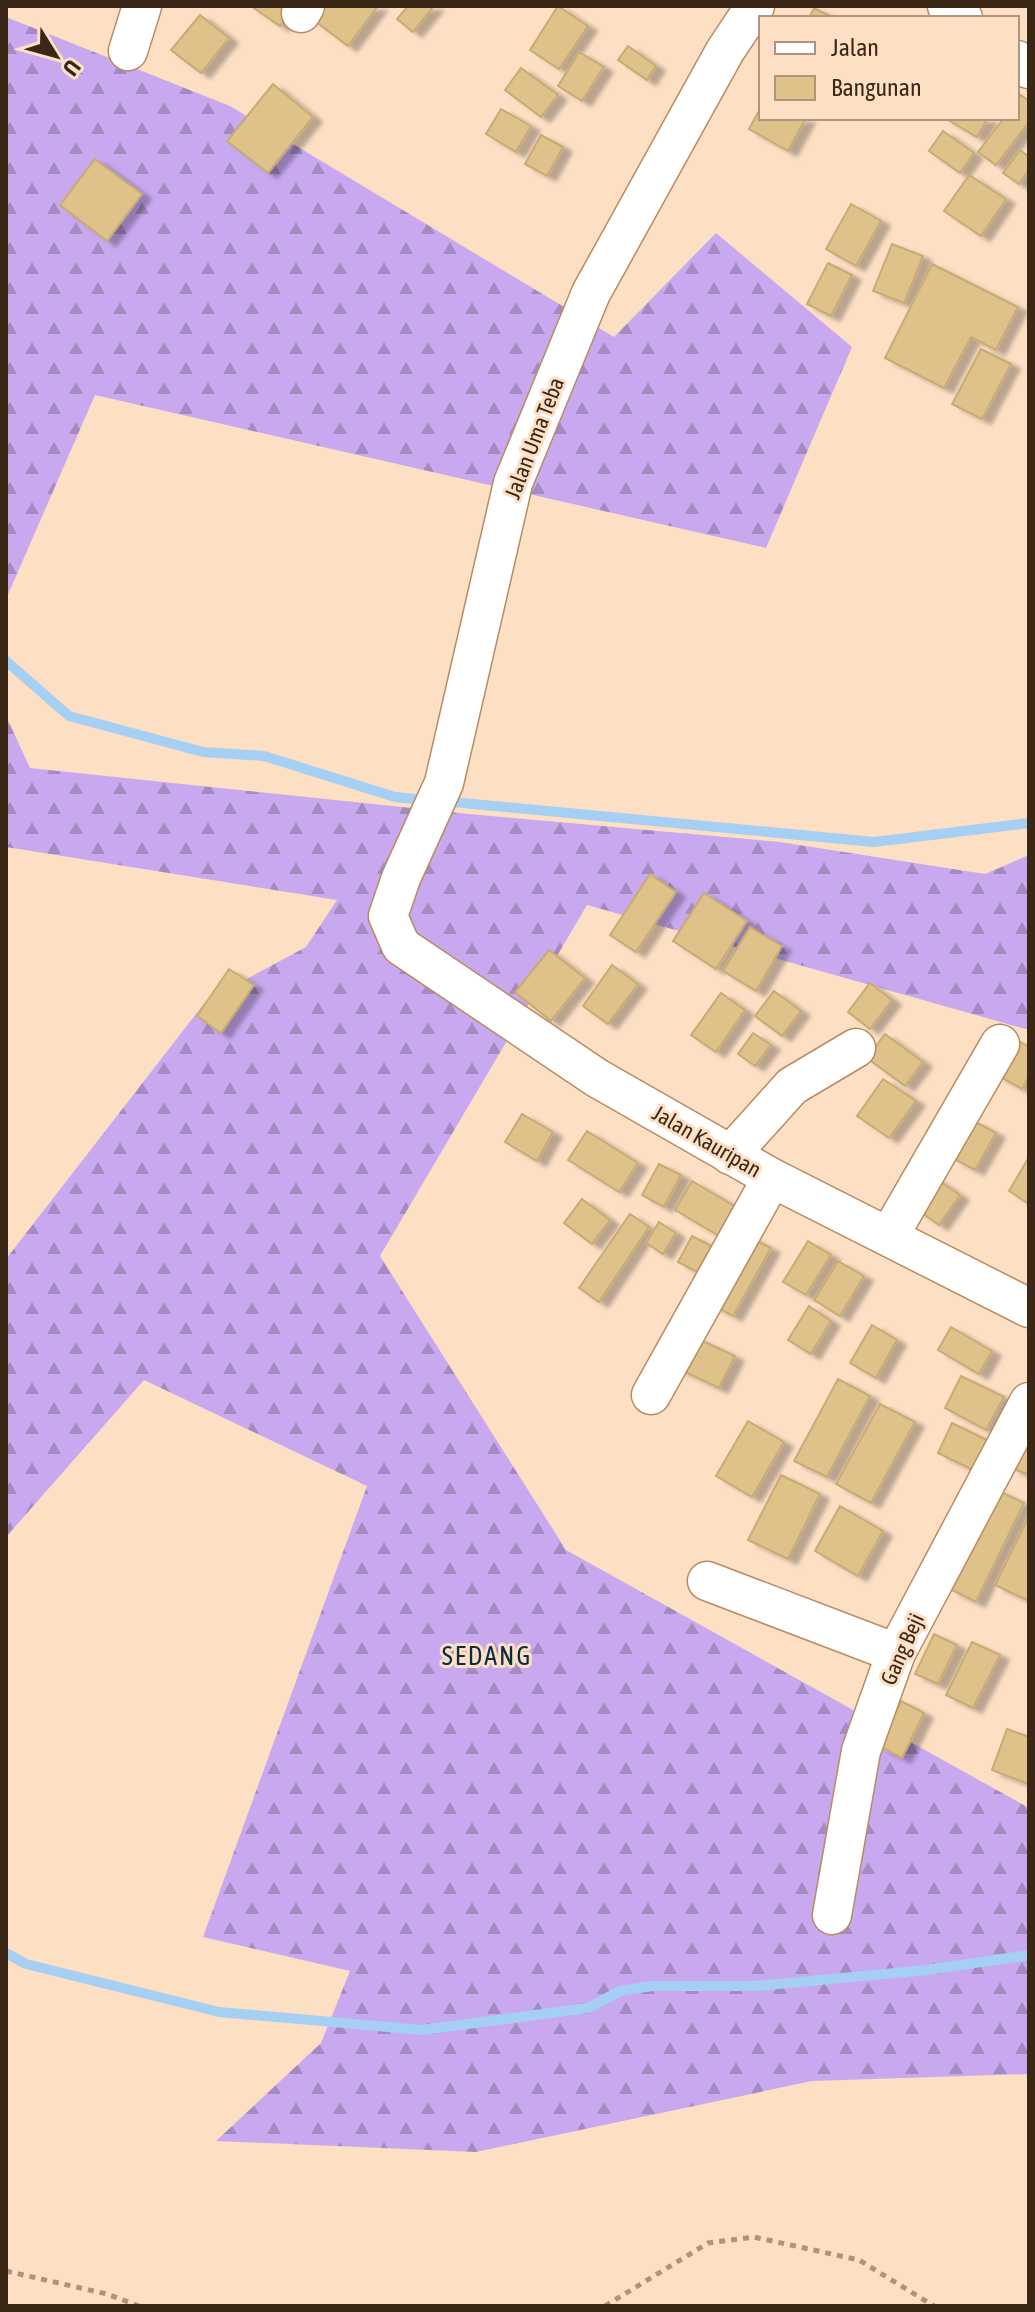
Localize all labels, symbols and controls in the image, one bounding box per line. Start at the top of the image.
north arrow [16,16,96,96]
legend [759,16,1019,120]
text: Jalan [831,34,879,61]
text: U [58,55,86,81]
text: Bangunan [831,74,922,101]
street label: Jalan Uma Teba [499,374,569,502]
street label: Jalan Kauripan [648,1099,766,1183]
street label: Gang Beji [875,1609,929,1689]
district label: SEDANG [442,1641,532,1671]

